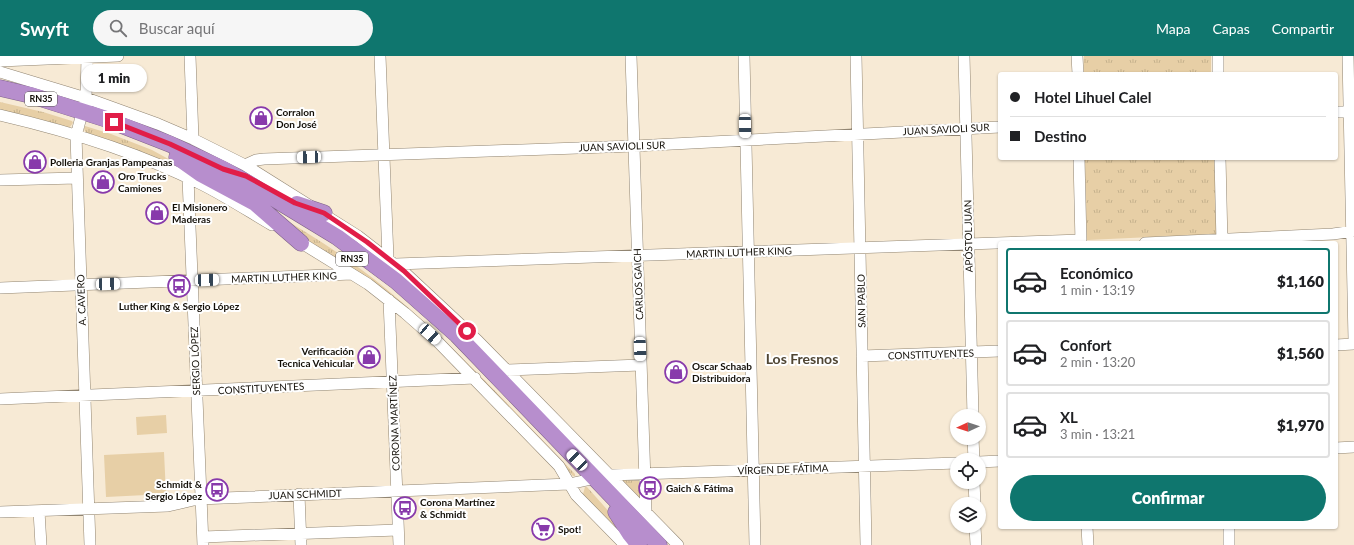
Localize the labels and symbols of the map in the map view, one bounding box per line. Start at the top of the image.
callout: 1 min [81,64,147,92]
road number: RN35 [25,92,57,106]
shop icon: Corralon Don José [248,105,274,131]
place label: Corralon Don José [276,106,317,130]
route end [105,113,123,131]
car [739,114,751,138]
street label: JUAN SAVIOLI SUR [902,121,990,137]
street label: JUAN SAVIOLI SUR [578,138,666,154]
shop icon: Polleria Granjas Pampeanas [22,149,48,175]
car [297,151,321,163]
place label: Polleria Granjas Pampeanas [50,156,173,168]
shop icon: Oro Trucks Camiones [90,169,116,195]
place label: Oro Trucks Camiones [118,170,167,194]
shop icon: El Misionero Maderas [144,200,170,226]
street label: APÓSTOL JUAN [961,200,975,272]
place label: El Misionero Maderas [172,201,228,225]
street label: MARTIN LUTHER KING [686,244,792,260]
street label: CARLOS GAICH [631,248,645,320]
road number: RN35 [336,252,368,266]
street label: MARTIN LUTHER KING [231,269,337,285]
bus stop icon: Luther King & Sergio López [166,273,192,299]
street label: A. CAVERO [74,274,88,326]
car [195,274,219,286]
street label: SAN PABLO [855,274,867,328]
car [96,278,120,290]
place label: Luther King & Sergio López [119,300,240,312]
car [417,322,443,346]
route start [458,322,476,340]
street label: SERGIO LÓPEZ [188,326,202,396]
car [634,337,646,361]
shop icon: Verificación Tecnica Vehicular [356,344,382,370]
place label: Verificación Tecnica Vehicular [277,345,354,369]
street label: CONSTITUYENTES [888,346,974,362]
district label: Los Fresnos [766,350,838,367]
shop icon: Oscar Schaab Distribuidora [663,359,689,385]
place label: Oscar Schaab Distribuidora [692,360,752,384]
street label: CORONA MARTÍNEZ [386,375,402,471]
street label: CONSTITUYENTES [218,380,304,396]
north arrow [950,409,986,445]
car [564,447,590,473]
street label: VÍRGEN DE FÁTIMA [737,461,829,477]
bus stop icon: Gaich & Fátima [637,475,663,501]
bus stop icon: Schmidt & Sergio López [204,477,230,503]
place label: Schmidt & Sergio López [145,478,203,502]
place label: Gaich & Fátima [666,482,733,494]
street label: JUAN SCHMIDT [268,487,342,501]
bus stop icon: Corona Martínez & Schmidt [392,495,418,521]
place label: Corona Martínez & Schmidt [420,496,495,520]
supermarket icon: Spot! [530,516,556,542]
place label: Spot! [558,523,581,535]

